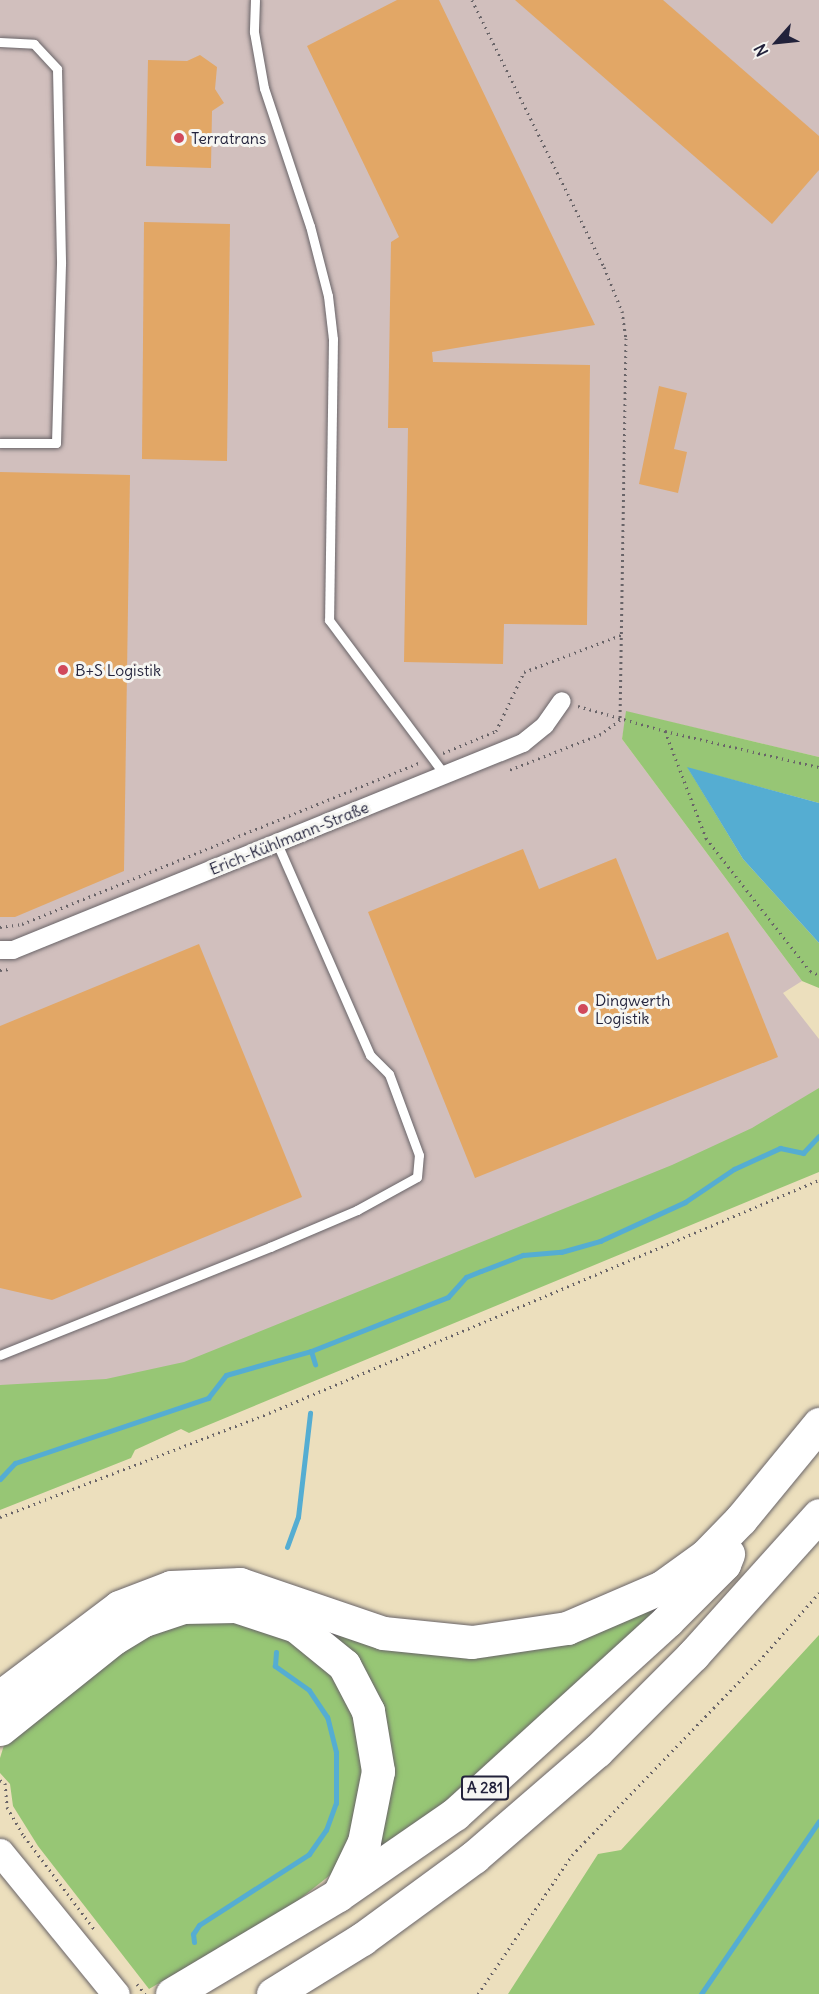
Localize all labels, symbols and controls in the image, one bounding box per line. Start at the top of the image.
north arrow [747,12,807,72]
text: N [750,41,772,60]
place label: Terratrans [191,128,266,148]
marker: Terratrans [172,131,186,145]
place label: B+S Logistik [75,660,161,680]
marker: B+S Logistik [56,663,70,677]
street label: Erich-Kühlmann-Straße [207,797,371,879]
place label: Dingwerth Logistik [595,990,670,1028]
marker: Dingwerth Logistik [576,1002,590,1016]
road number: A 281 [460,1776,510,1800]

